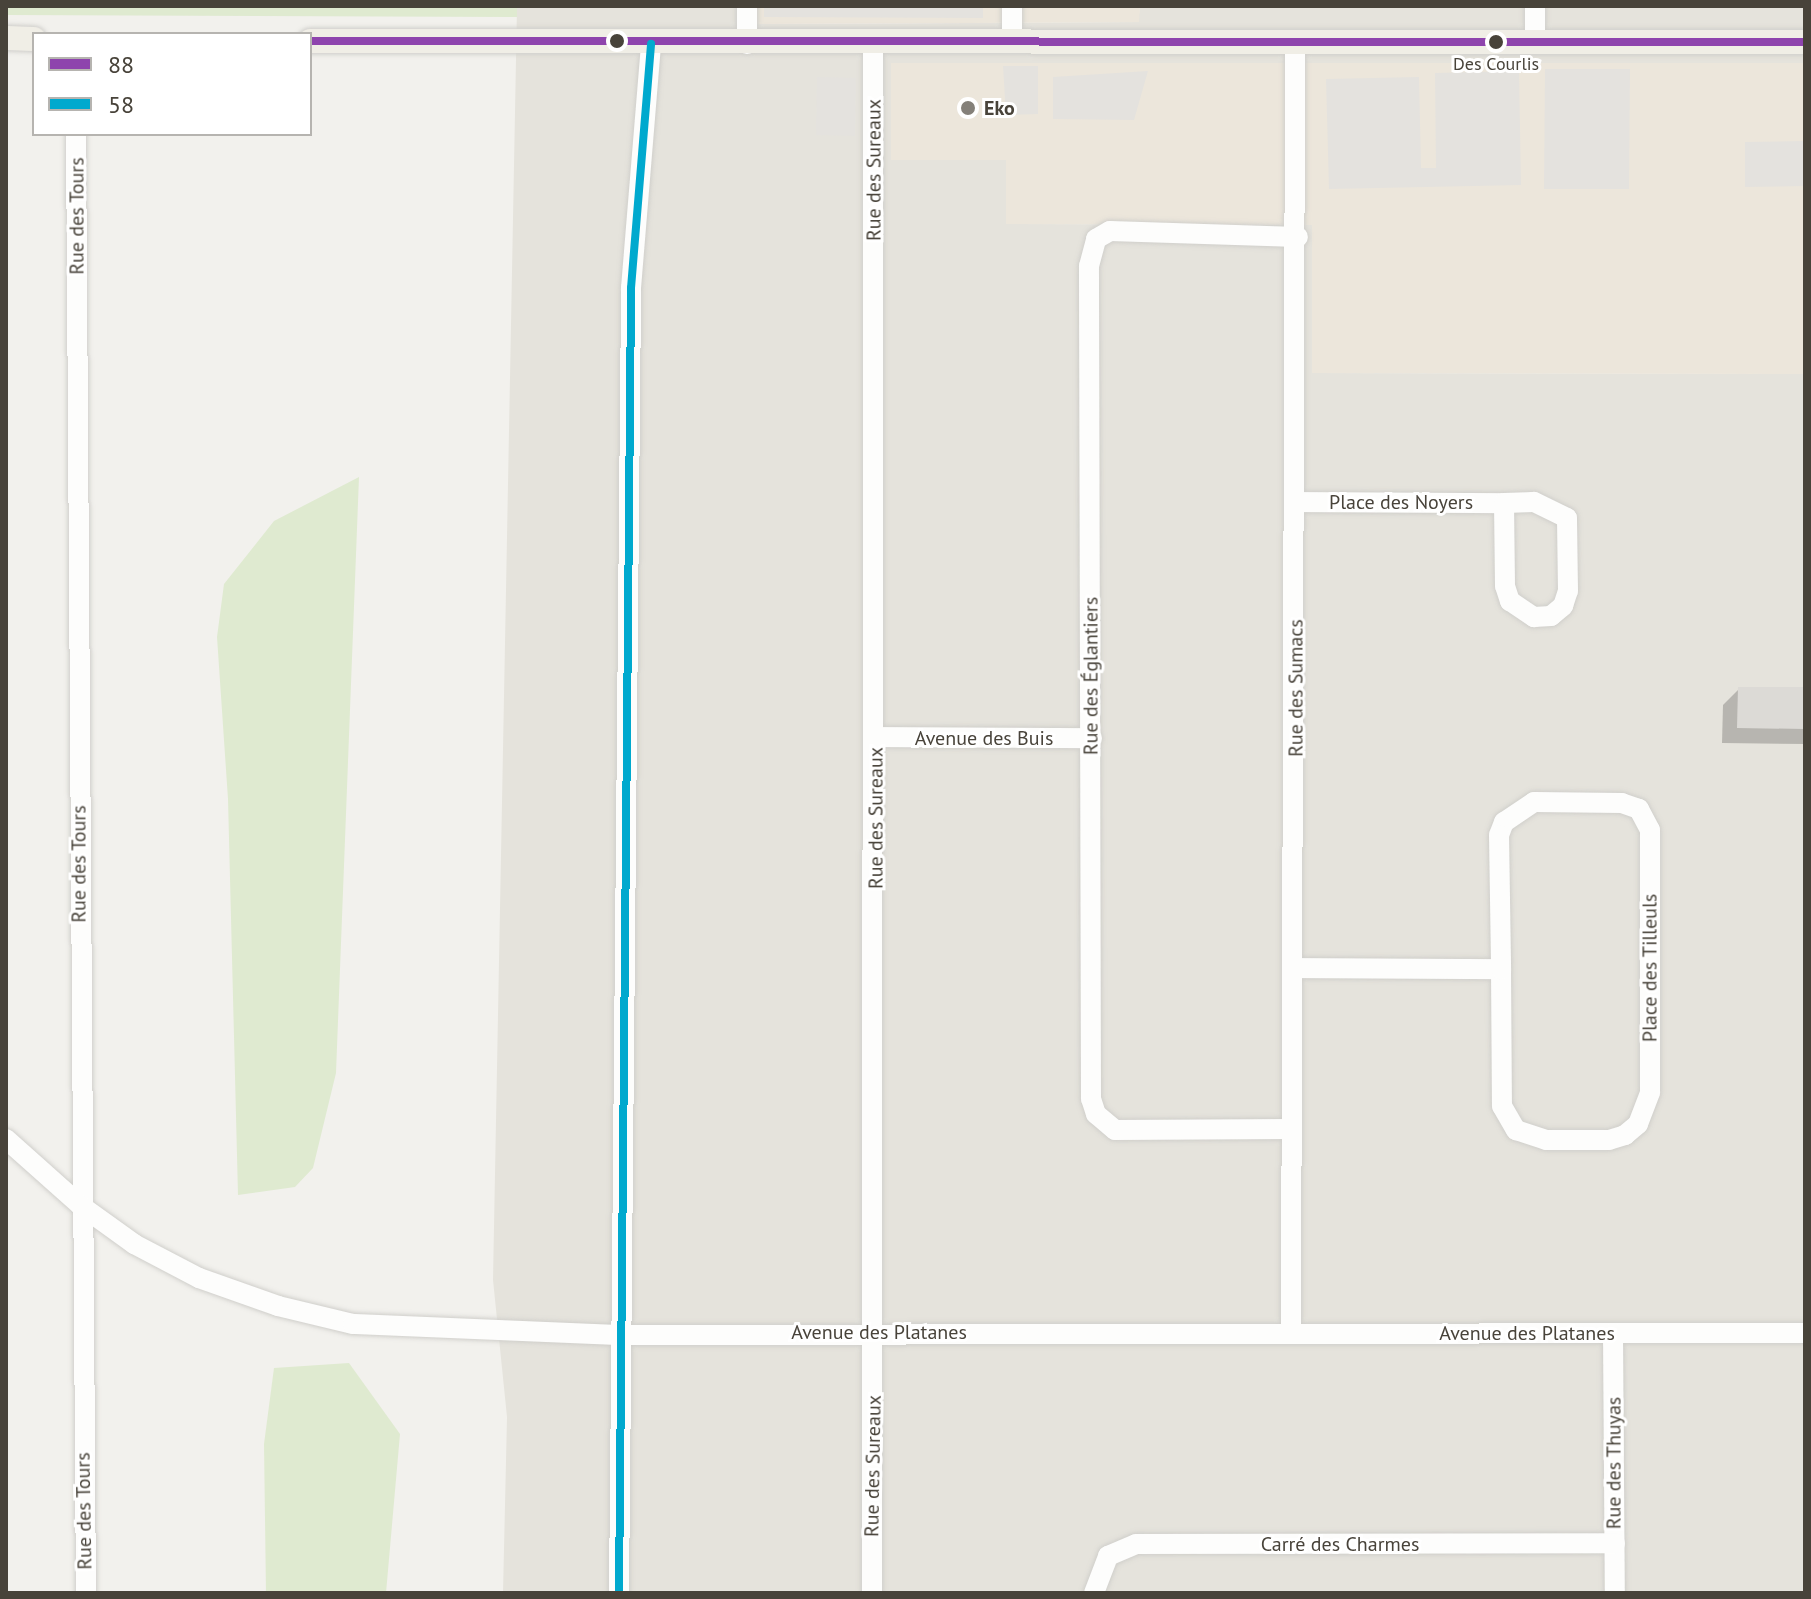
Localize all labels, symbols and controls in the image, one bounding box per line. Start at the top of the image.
legend [32,32,312,136]
unlabelled marker [609,33,625,49]
marker: Des Courlis [1488,34,1504,50]
text: 88 [108,49,134,80]
place label: Des Courlis [1453,53,1539,75]
text: 58 [108,89,134,120]
place label: Eko [984,96,1015,120]
street label: Rue des Sureaux [862,99,886,241]
marker: Eko [959,99,977,117]
street label: Rue des Tours [65,157,89,275]
street label: Place des Noyers [1329,490,1473,514]
street label: Rue des Églantiers [1079,597,1103,755]
street label: Rue des Sumacs [1284,619,1308,757]
street label: Avenue des Buis [915,726,1053,750]
street label: Rue des Sureaux [864,747,888,889]
street label: Rue des Tours [67,805,91,923]
street label: Place des Tilleuls [1638,893,1662,1043]
street label: Avenue des Platanes [791,1320,967,1344]
street label: Avenue des Platanes [1439,1321,1615,1345]
street label: Rue des Sureaux [860,1395,886,1537]
street label: Rue des Thuyas [1602,1396,1626,1530]
street label: Rue des Tours [71,1452,97,1570]
street label: Carré des Charmes [1261,1532,1419,1556]

